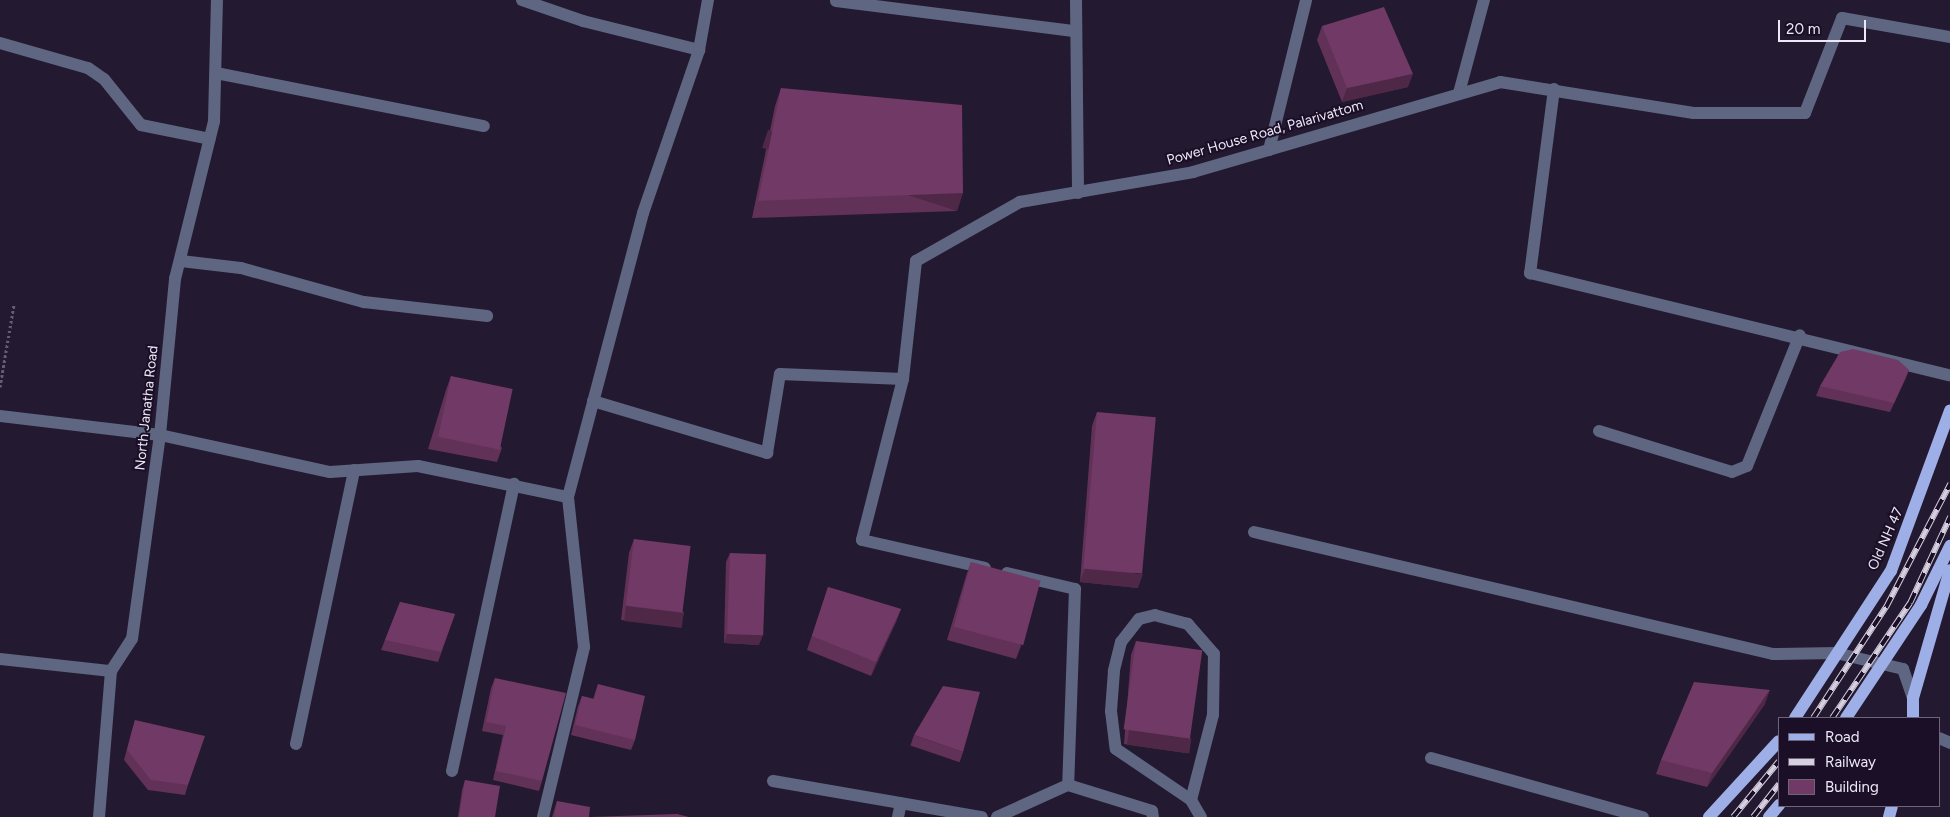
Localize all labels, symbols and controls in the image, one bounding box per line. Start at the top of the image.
scale bar [1780,10,1868,42]
text: 20 m [1786,20,1820,38]
street label: Power House Road, Palarivattom [1165,97,1365,169]
street label: North Janatha Road [132,345,162,471]
street label: Old NH 47 [1865,505,1907,573]
legend [1778,717,1940,807]
text: Road [1825,728,1860,746]
text: Railway [1825,753,1876,771]
text: Building [1825,778,1879,796]

